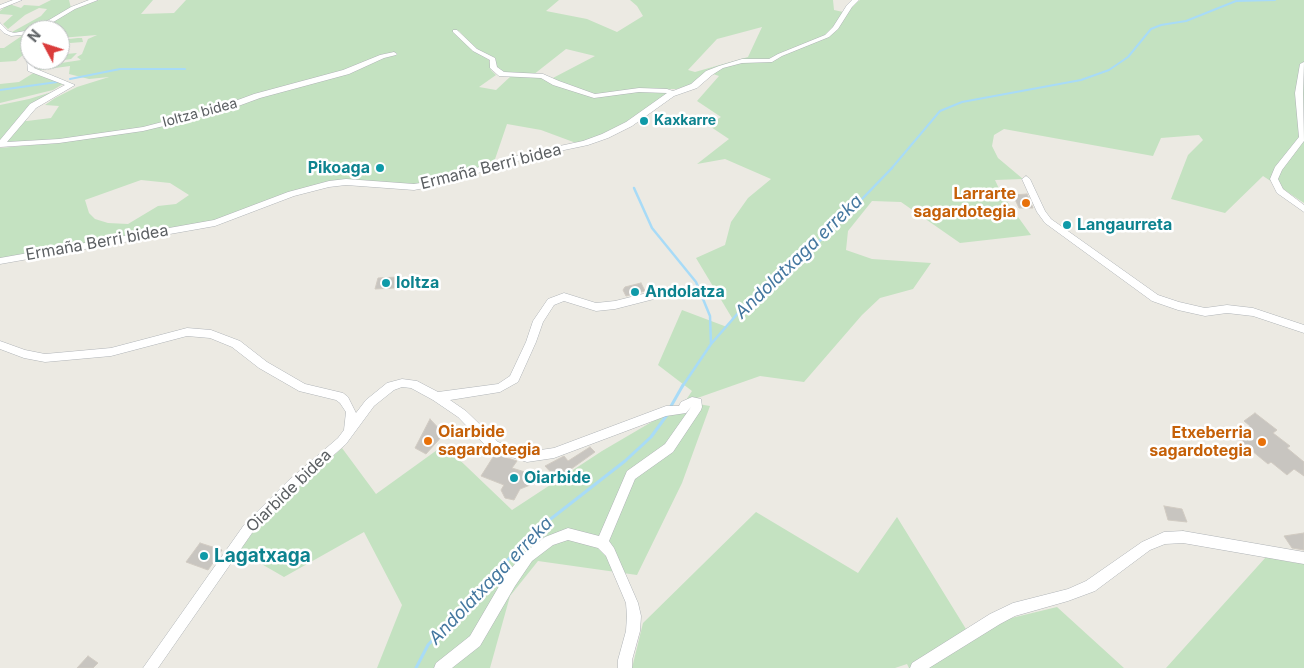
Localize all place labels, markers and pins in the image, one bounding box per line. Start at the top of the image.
place label: Kaxkarre [654,113,716,129]
marker: Kaxkarre [638,115,650,127]
place label: Pikoaga [308,158,370,178]
marker: Pikoaga [374,162,386,174]
place label: Larrarte sagardotegia [913,184,1016,222]
marker: Larrarte sagardotegia [1020,197,1032,209]
place label: Langaurreta [1077,215,1172,235]
marker: Langaurreta [1061,219,1073,231]
place label: Ioltza [396,273,439,293]
marker: Ioltza [380,277,392,289]
place label: Andolatza [645,282,725,302]
marker: Andolatza [629,286,641,298]
place label: Oiarbide sagardotegia [438,422,541,460]
place label: Etxeberria sagardotegia [1149,423,1252,461]
marker: Oiarbide sagardotegia [422,435,434,447]
marker: Etxeberria sagardotegia [1256,436,1268,448]
place label: Oiarbide [524,468,591,488]
marker: Oiarbide [508,472,520,484]
place label: Lagatxaga [214,545,311,567]
marker: Lagatxaga [198,550,210,562]

